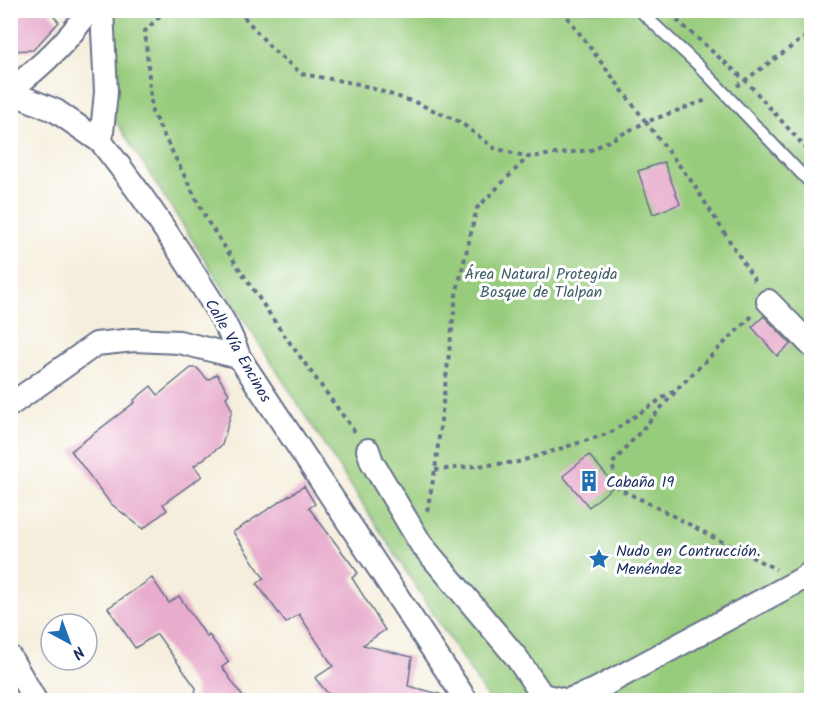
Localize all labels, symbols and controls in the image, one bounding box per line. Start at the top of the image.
park label: Área Natural Protegida Bosque de Tlalpan [464,262,618,305]
street label: Calle Vía Encinos [198,294,278,407]
building icon: Cabaña 19 [577,469,601,493]
place label: Cabaña 19 [606,470,674,495]
place label: Nudo en Contrucción. Menéndez [616,539,760,582]
place icon: Nudo en Contrucción. Menéndez [587,547,611,571]
north arrow [39,612,99,672]
text: N [66,639,90,665]

